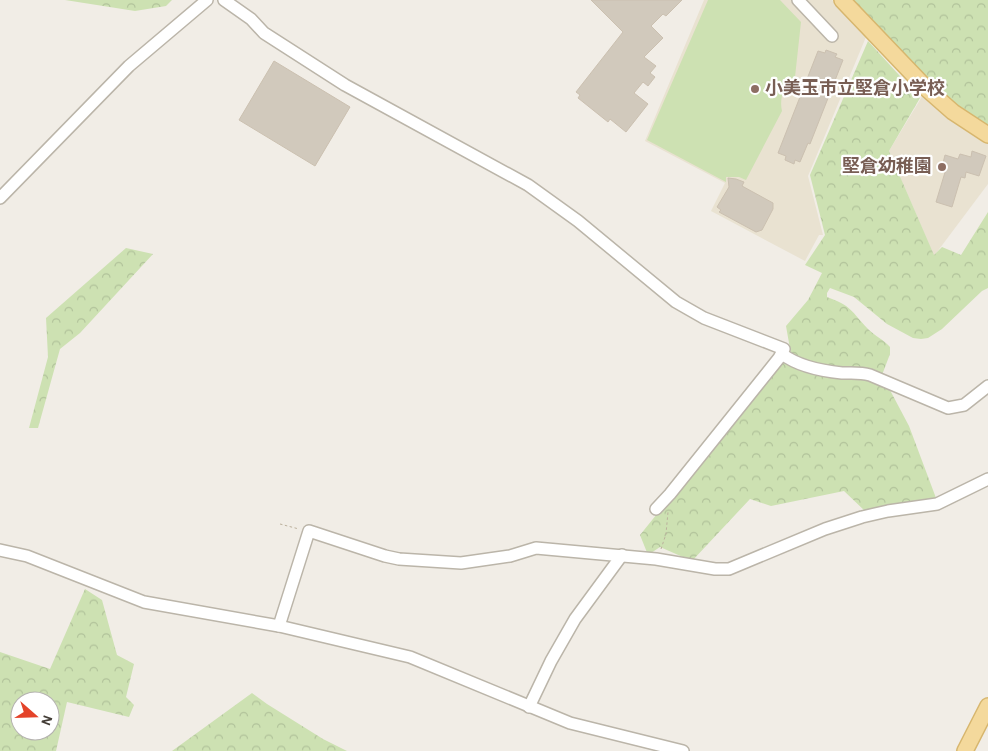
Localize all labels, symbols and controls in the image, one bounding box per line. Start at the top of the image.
place label: 小美玉市立堅倉小学校 [765,78,945,98]
marker: 小美玉市立堅倉小学校 [749,83,761,95]
place label: 堅倉幼稚園 [842,156,932,176]
marker: 堅倉幼稚園 [936,161,948,173]
north arrow [10,691,60,741]
text: N [38,713,55,727]

